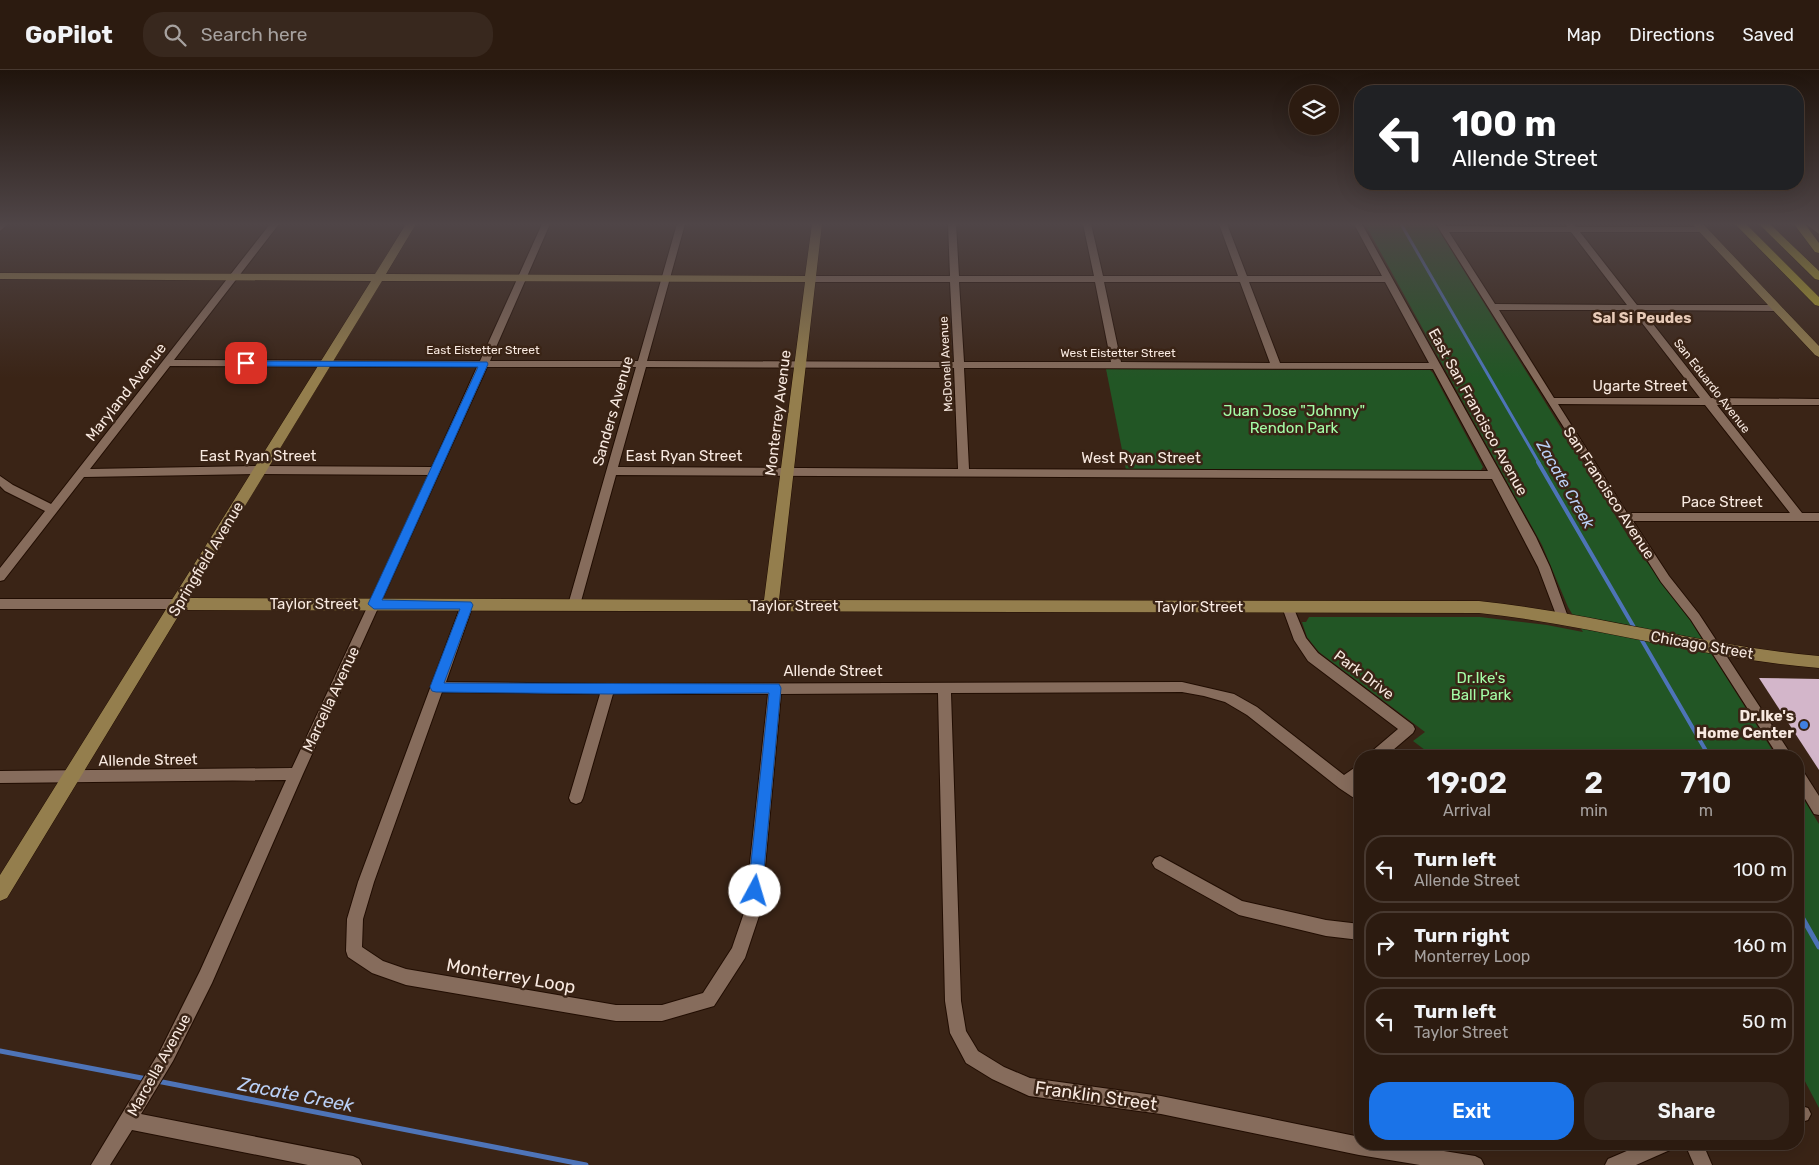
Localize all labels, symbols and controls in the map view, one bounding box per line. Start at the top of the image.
search box [143,12,493,57]
text: GoPilot [25,21,113,49]
icon: search [161,21,189,49]
text: Search here [201,23,307,46]
text: Map [1566,24,1601,46]
text: Directions [1629,24,1715,46]
text: Saved [1743,24,1794,46]
map controls [1289,85,1339,135]
button: layers [1289,85,1339,135]
text: 100 m [1452,103,1557,145]
icon: left [1369,105,1434,170]
text: Allende Street [1452,145,1598,172]
district label: Sal Si Peudes [1593,309,1691,327]
street label: McDonell Avenue [936,316,955,412]
street label: East San Francisco Avenue [1424,325,1532,499]
street label: San Eduardo Avenue [1671,336,1753,436]
street label: Maryland Avenue [82,339,170,445]
pin [225,342,267,384]
street label: East Eistetter Street [426,343,540,357]
street label: West Eistetter Street [1060,346,1176,360]
icon: arrive [232,349,260,377]
street label: Monterrey Avenue [761,349,795,477]
street label: Sanders Avenue [589,354,637,468]
street label: Ugarte Street [1593,377,1688,395]
park label: Juan Jose "Johnny" Rendon Park [1223,402,1365,437]
street label: San Francisco Avenue [1559,423,1659,563]
water label: Zacate Creek [1532,436,1599,532]
street label: East Ryan Street [200,447,317,465]
street label: East Ryan Street [626,447,743,465]
street label: West Ryan Street [1081,449,1201,467]
street label: Pace Street [1681,493,1763,511]
street label: Springfield Avenue [165,498,247,620]
street label: Taylor Street [270,595,358,613]
street label: Taylor Street [750,597,838,615]
street label: Taylor Street [1155,598,1243,616]
street label: Chicago Street [1649,627,1755,663]
street label: Marcella Avenue [299,644,363,754]
street label: Park Drive [1330,646,1398,704]
street label: Allende Street [783,662,883,680]
park label: Dr.Ike's Ball Park [1451,669,1511,704]
place label: Dr.Ike's Home Center [1696,707,1794,742]
marker: Dr.Ike's Home Center [1798,719,1810,731]
street label: Allende Street [98,750,198,770]
text: 19:02 [1427,765,1507,801]
text: 2 [1584,765,1603,801]
text: 710 [1680,765,1731,801]
text: Arrival [1443,801,1491,820]
text: min [1580,801,1608,820]
text: m [1699,801,1713,820]
text: Turn left [1414,848,1496,871]
icon: left [1371,855,1399,883]
text: 100 m [1733,858,1787,881]
position arrow [728,864,780,916]
text: Allende Street [1414,871,1520,890]
text: Turn right [1414,924,1509,947]
icon: right [1371,931,1399,959]
text: 160 m [1734,934,1787,957]
text: Monterrey Loop [1414,947,1530,966]
street label: Monterrey Loop [445,954,577,998]
text: Turn left [1414,1000,1496,1023]
icon: left [1371,1007,1399,1035]
text: 50 m [1742,1010,1787,1033]
street label: Marcella Avenue [124,1011,194,1119]
text: Taylor Street [1414,1023,1508,1042]
water label: Zacate Creek [235,1072,356,1117]
street label: Franklin Street [1033,1077,1159,1115]
button: Exit [1369,1082,1574,1140]
button: Share [1584,1082,1789,1140]

